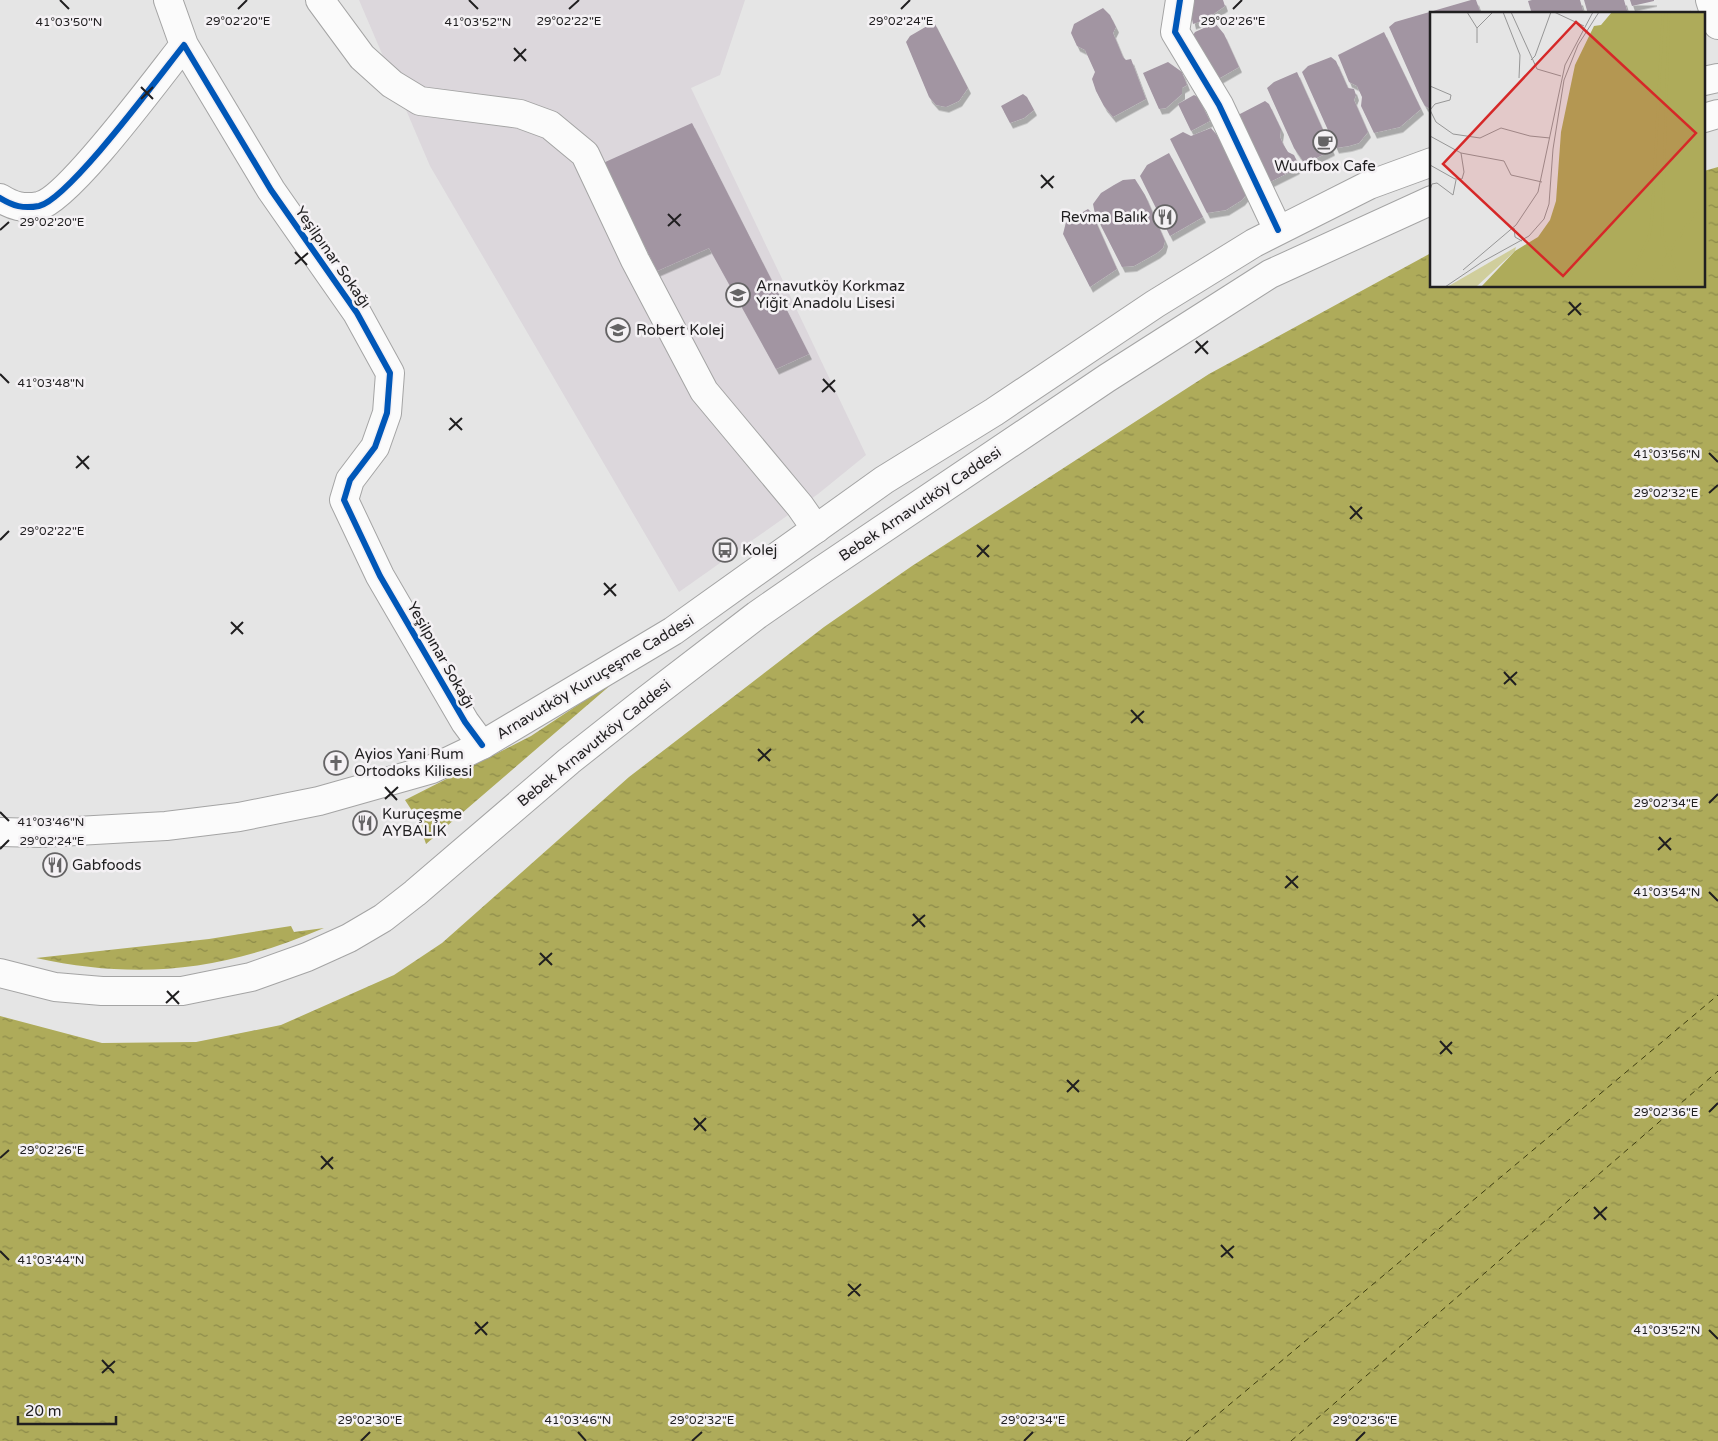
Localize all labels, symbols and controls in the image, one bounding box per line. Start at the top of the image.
inset map [1430,12,1706,288]
text: 29°02'20"E [205,14,271,28]
text: 29°02'22"E [536,14,602,28]
text: 29°02'24"E [868,14,934,28]
text: 29°02'26"E [1200,14,1266,28]
text: 41°03'50"N [36,15,103,29]
text: 41°03'52"N [445,15,512,29]
cafe icon: Wuufbox Cafe [1312,129,1338,155]
place label: Wuufbox Cafe [1274,157,1376,175]
street label: Yeşilpınar Sokağı [291,203,375,311]
restaurant icon: Revma Balık [1152,204,1178,230]
place label: Revma Balık [1060,208,1148,226]
text: 29°02'20"E [19,215,85,229]
place label: Arnavutköy Korkmaz Yiğit Anadolu Lisesi [756,277,905,312]
school or university icon: Arnavutköy Korkmaz Yiğit Anadolu Lisesi [725,282,751,308]
school or university icon: Robert Kolej [605,317,631,343]
place label: Robert Kolej [636,321,724,339]
text: 41°03'48"N [18,376,85,390]
street label: Bebek Arnavutköy Caddesi [835,443,1005,565]
text: 41°03'56"N [1634,447,1701,461]
text: 29°02'32"E [1633,486,1699,500]
text: 29°02'22"E [19,524,85,538]
bus stop icon: Kolej [712,537,738,563]
place label: Kolej [742,541,777,559]
street label: Yeşilpınar Sokağı [403,599,479,711]
street label: Arnavutköy Kuruçeşme Caddesi [493,611,697,743]
street label: Bebek Arnavutköy Caddesi [514,676,674,810]
place label: Ayios Yani Rum Ortodoks Kilisesi [354,745,472,780]
church icon: Ayios Yani Rum Ortodoks Kilisesi [323,750,349,776]
text: 29°02'34"E [1633,796,1699,810]
place label: Kuruçeşme AYBALIK [382,805,462,840]
restaurant icon: Kuruçeşme AYBALIK [352,810,378,836]
text: 41°03'46"N [18,815,85,829]
text: 29°02'24"E [19,834,85,848]
restaurant icon: Gabfoods [42,852,68,878]
place label: Gabfoods [72,856,141,874]
text: 41°03'54"N [1634,885,1701,899]
text: 29°02'36"E [1633,1105,1699,1119]
text: 29°02'26"E [19,1143,85,1157]
text: 41°03'44"N [18,1253,85,1267]
text: 41°03'52"N [1634,1323,1701,1337]
scale bar [18,1394,115,1426]
text: 20 m [25,1402,62,1420]
text: 29°02'30"E [337,1413,403,1427]
text: 41°03'46"N [545,1413,612,1427]
text: 29°02'32"E [669,1413,735,1427]
text: 29°02'34"E [1000,1413,1066,1427]
text: 29°02'36"E [1332,1413,1398,1427]

